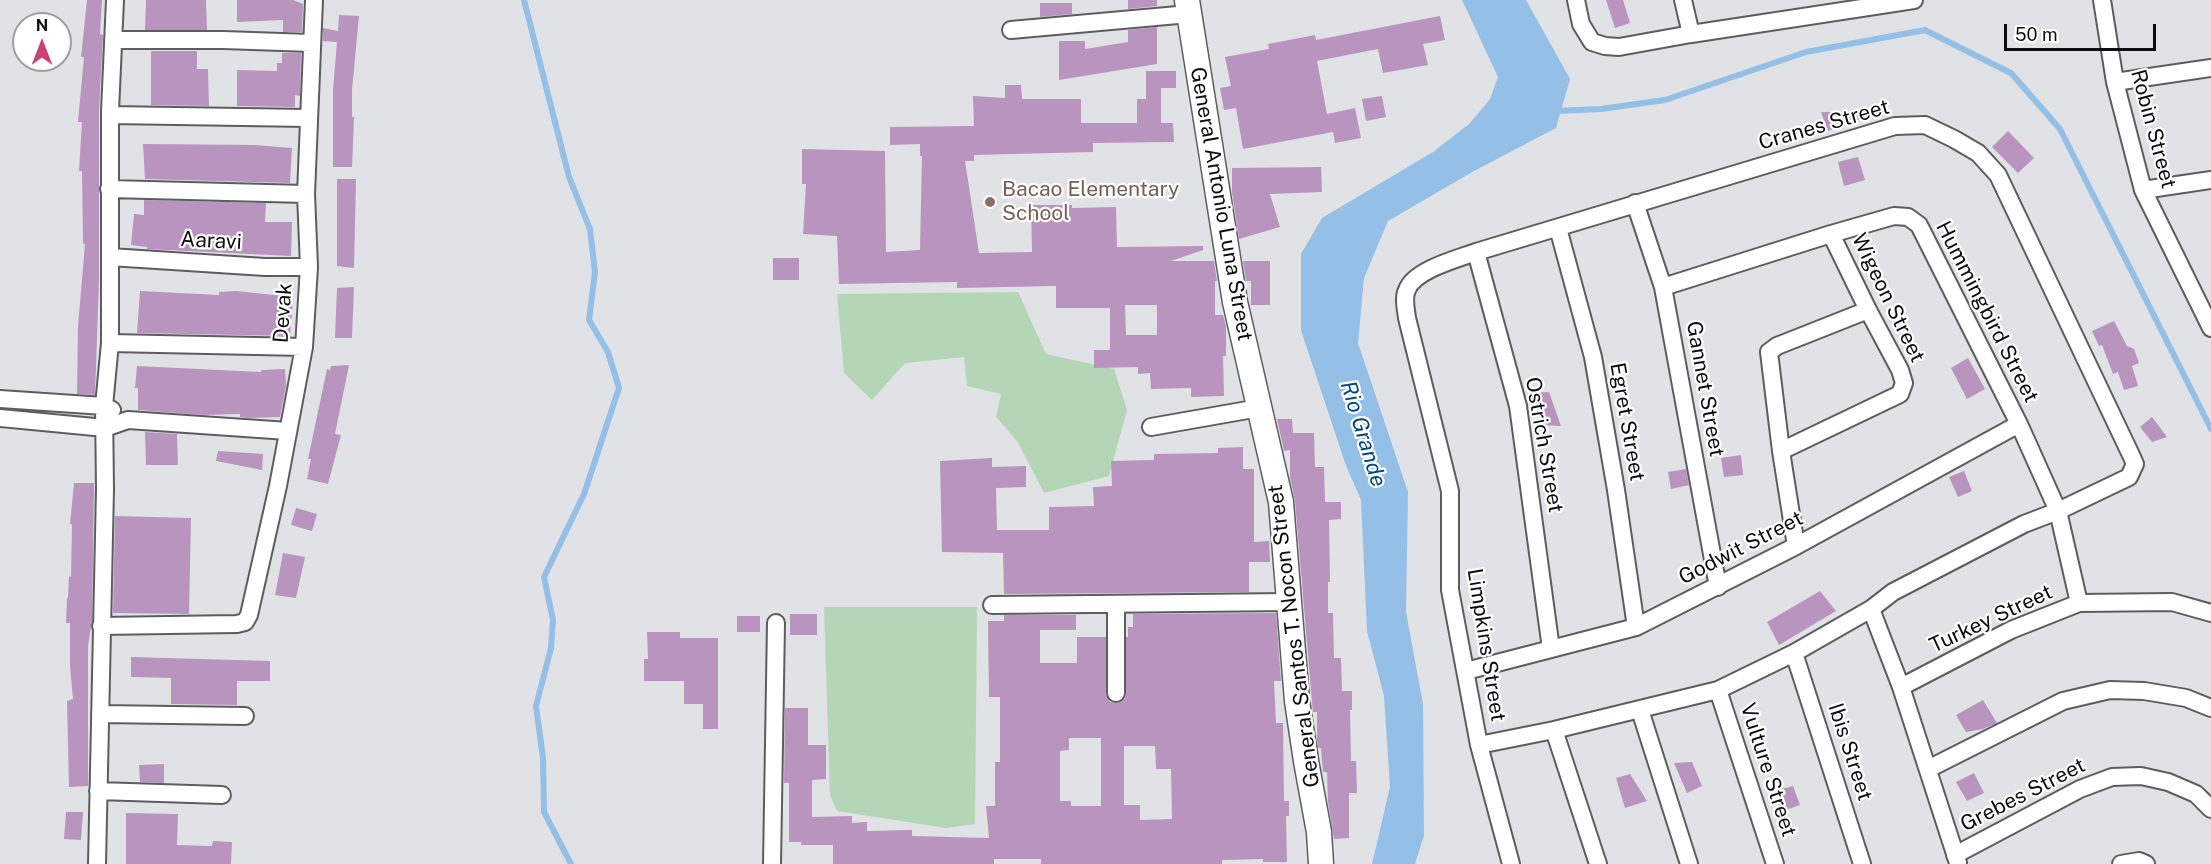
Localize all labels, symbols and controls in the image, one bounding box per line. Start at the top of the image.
north arrow [12,12,72,72]
scale bar [2007,12,2158,50]
text: N [36,16,48,35]
text: 50 m [2015,24,2058,45]
street label: General Antonio Luna Street [1185,65,1257,343]
street label: Robin Street [2125,67,2181,191]
street label: Cranes Street [1756,94,1892,156]
place label: Bacao Elementary School [1002,177,1179,227]
marker: Bacao Elementary School [983,195,997,209]
street label: Hummingbird Street [1930,217,2044,407]
street label: Aaravi [180,227,242,255]
street label: Wigeon Street [1846,229,1930,367]
street label: Devak [268,282,298,344]
street label: Gannet Street [1681,319,1729,459]
street label: Egret Street [1604,361,1650,483]
street label: Ostrich Street [1520,375,1568,515]
water label: Rio Grande [1334,378,1392,490]
street label: General Santos T. Nocon Street [1263,483,1325,789]
street label: Godwit Street [1675,506,1807,590]
street label: Limpkins Street [1461,567,1511,723]
street label: Turkey Street [1926,580,2056,658]
street label: Vulture Street [1735,700,1801,840]
street label: Ibis Street [1822,700,1878,804]
street label: Grebes Street [1956,753,2090,837]

